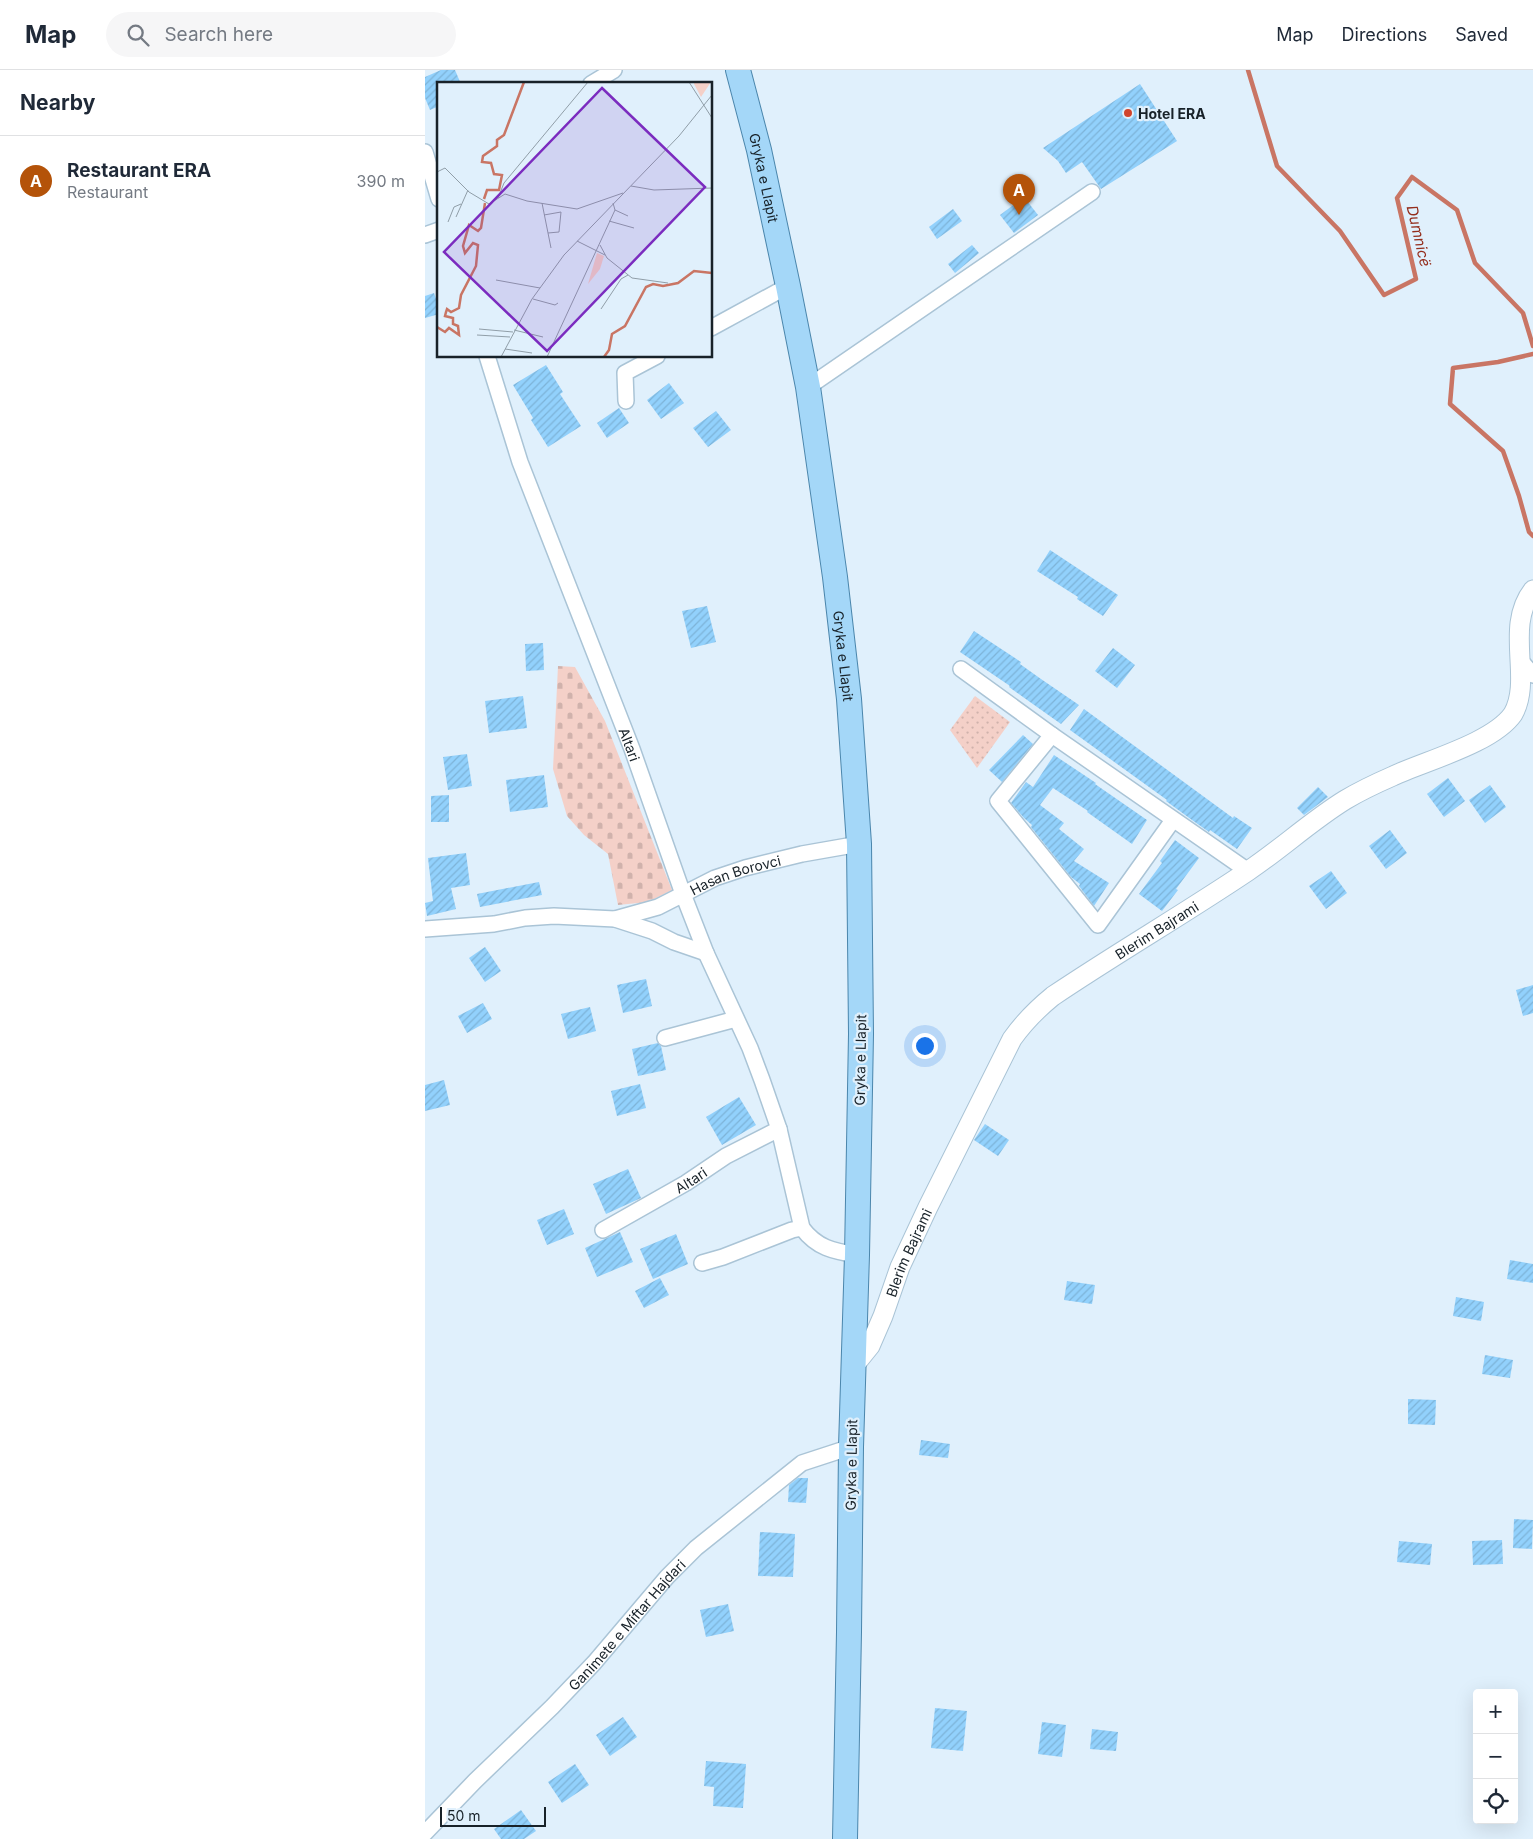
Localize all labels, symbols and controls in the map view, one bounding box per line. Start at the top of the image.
search box [106,12,456,57]
text: Map [25,20,76,49]
icon: search [124,21,152,49]
text: Search here [164,23,273,46]
text: Map [1276,24,1314,45]
text: Directions [1342,24,1427,45]
text: Saved [1455,24,1508,45]
inset map [437,82,713,358]
text: Nearby [20,90,95,115]
place label: Hotel ERA [1138,105,1206,122]
marker: Hotel ERA [1122,107,1134,119]
street label: Gryka e Llapit [746,131,783,224]
text: Restaurant ERA [67,159,211,182]
text: A [30,171,42,191]
text: 390 m [357,171,405,191]
pin: A [1003,174,1035,215]
text: Restaurant [67,182,148,202]
water label: Dumnicë [1403,203,1435,269]
street label: Gryka e Llapit [830,610,858,703]
street label: Altari [616,725,644,763]
street label: Hasan Borovci [687,851,783,898]
street label: Blerim Bajrami [1112,897,1201,962]
street label: Gryka e Llapit [851,1014,869,1106]
your location [912,1033,938,1059]
street label: Altari [672,1163,710,1196]
street label: Blerim Bajrami [882,1205,935,1299]
street label: Gryka e Llapit [842,1419,860,1511]
street label: Ganimete e Miftar Hajdari [564,1556,688,1694]
map controls [1473,1689,1518,1824]
button: + [1473,1689,1518,1734]
button: − [1473,1734,1518,1779]
button: locate [1473,1779,1518,1824]
scale bar [440,1804,546,1827]
text: 50 m [447,1807,481,1824]

